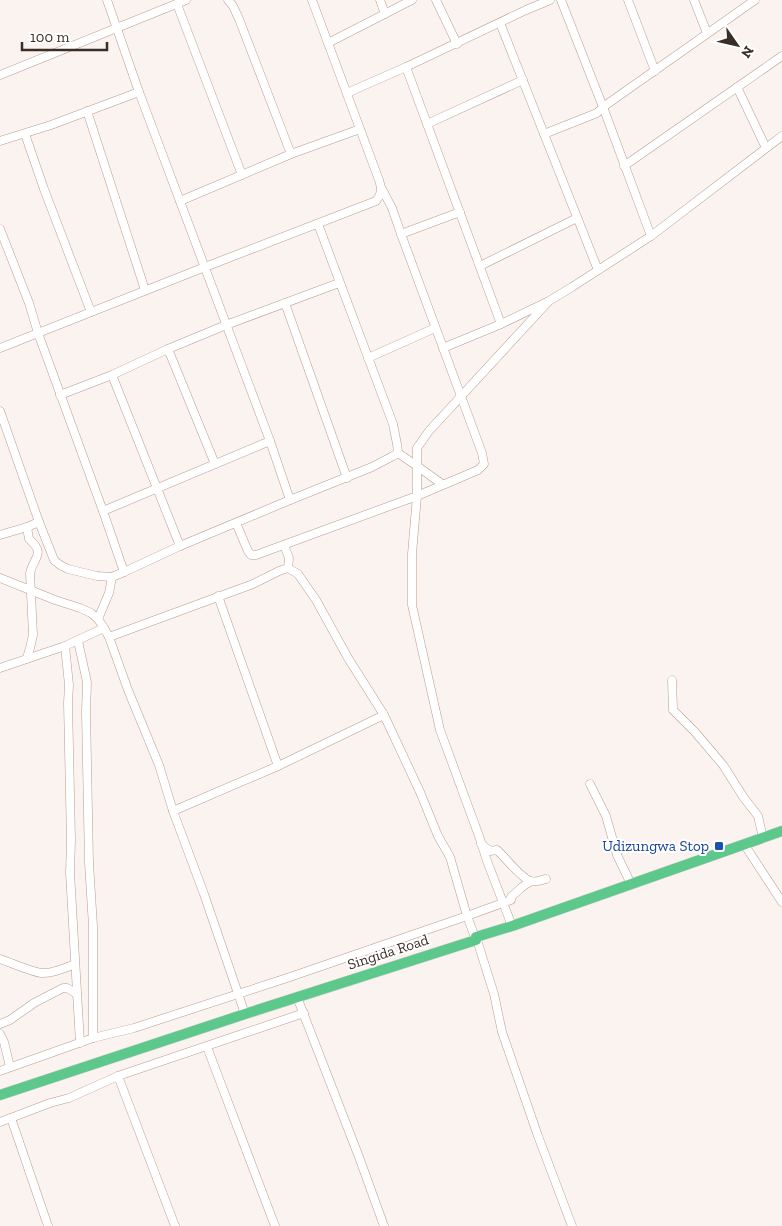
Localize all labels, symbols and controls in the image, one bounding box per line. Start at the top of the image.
scale bar [22,20,108,52]
north arrow [712,20,762,70]
text: 100 m [30,28,69,46]
text: N [737,43,757,61]
place label: Udizungwa Stop [602,837,709,855]
marker: Udizungwa Stop [713,840,725,852]
street label: Singida Road [345,930,432,974]

